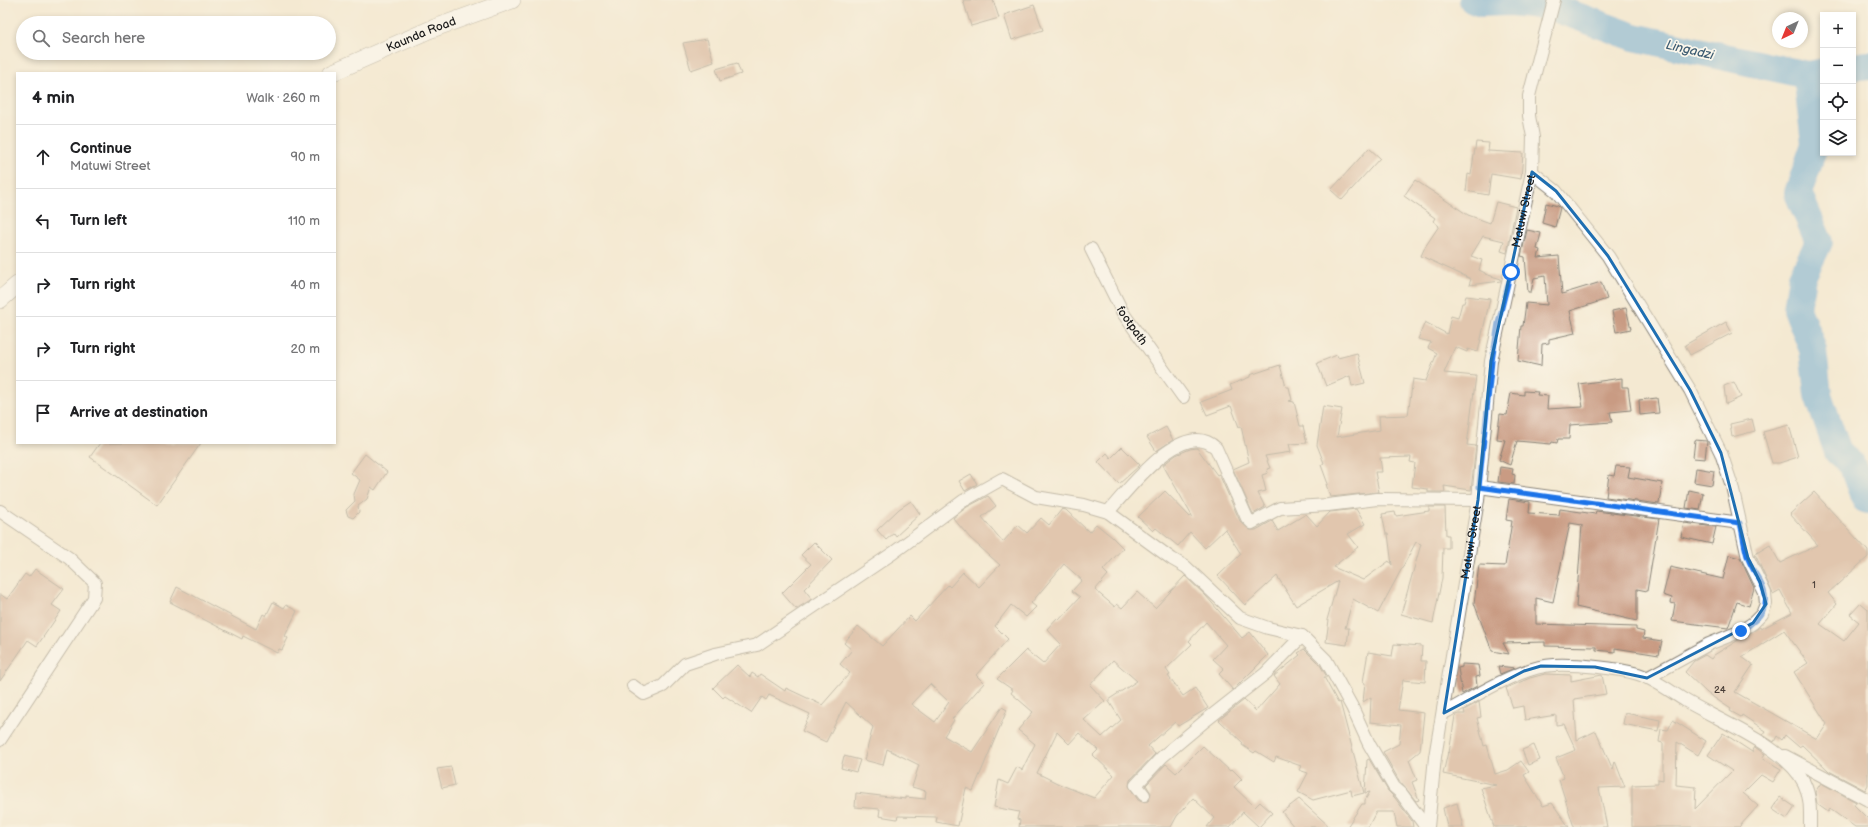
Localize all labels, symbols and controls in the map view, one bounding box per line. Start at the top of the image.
north arrow [1772,12,1808,48]
map controls [1820,12,1856,156]
button: + [1820,12,1856,48]
street label: Kaunda Road [384,14,458,56]
search box [16,16,336,60]
icon: search [30,27,52,49]
text: Search here [62,29,145,48]
water label: Lingadzi [1664,37,1716,63]
button: − [1820,48,1856,84]
button: locate [1820,84,1856,120]
text: 4 min [32,88,75,108]
text: Walk · 260 m [246,90,320,106]
button: layers [1820,120,1856,156]
text: Continue [70,139,132,158]
icon: ahead [32,146,54,168]
text: 90 m [291,149,320,165]
text: Matuwi Street [70,158,150,174]
street label: Matuwi Street [1509,173,1539,249]
icon: left [32,210,54,232]
text: Turn left [70,211,127,230]
text: 110 m [288,213,320,229]
route start [1502,263,1520,281]
icon: right [32,274,54,296]
text: Turn right [70,275,135,294]
text: 40 m [290,277,320,293]
street label: footpath [1113,304,1151,349]
icon: right [32,338,54,360]
text: Turn right [70,339,135,358]
text: 20 m [290,341,320,357]
icon: arrive [32,402,54,424]
text: Arrive at destination [70,403,208,422]
street label: Matuwi Street [1458,504,1485,580]
house number: 1 [1812,579,1816,591]
route end [1732,622,1750,640]
house number: 24 [1714,684,1726,696]

